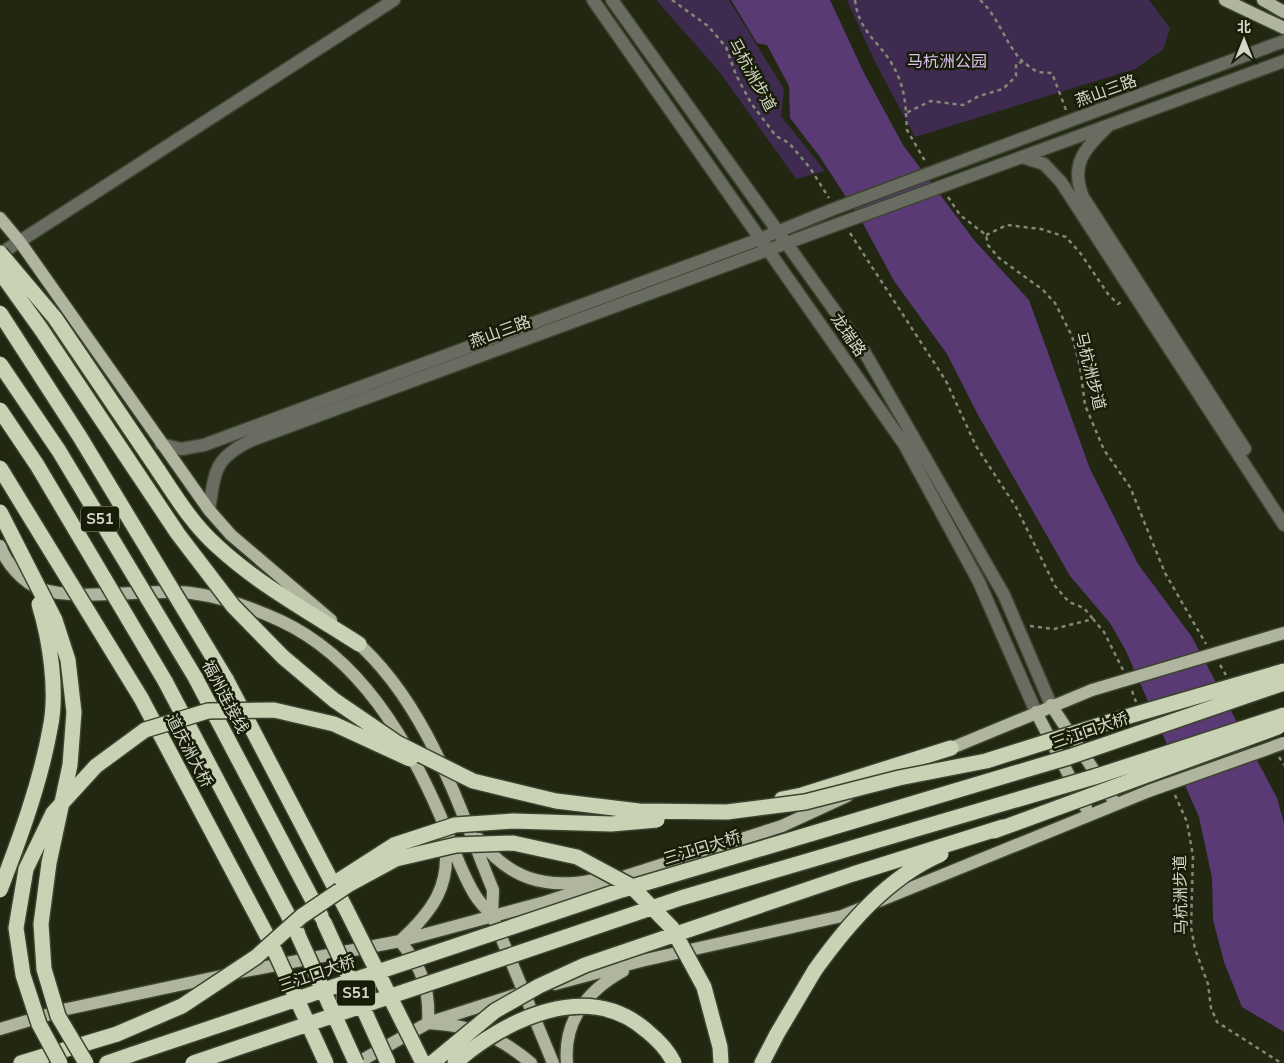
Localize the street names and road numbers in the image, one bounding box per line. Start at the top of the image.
street label: 马杭洲步道 [723,35,781,115]
street label: 燕山三路 [1072,70,1140,112]
street label: 龙瑞路 [825,309,871,361]
street label: 燕山三路 [466,311,534,353]
street label: 马杭洲步道 [1070,330,1110,412]
road number: S51 [81,506,119,532]
street label: 福州连接线 [197,657,253,737]
street label: 三江口大桥 [1049,708,1131,754]
street label: 道庆洲大桥 [161,711,217,791]
street label: 三江口大桥 [661,826,743,870]
street label: 马杭洲步道 [1169,855,1193,935]
street label: 三江口大桥 [276,951,358,997]
road number: S51 [337,980,375,1006]

